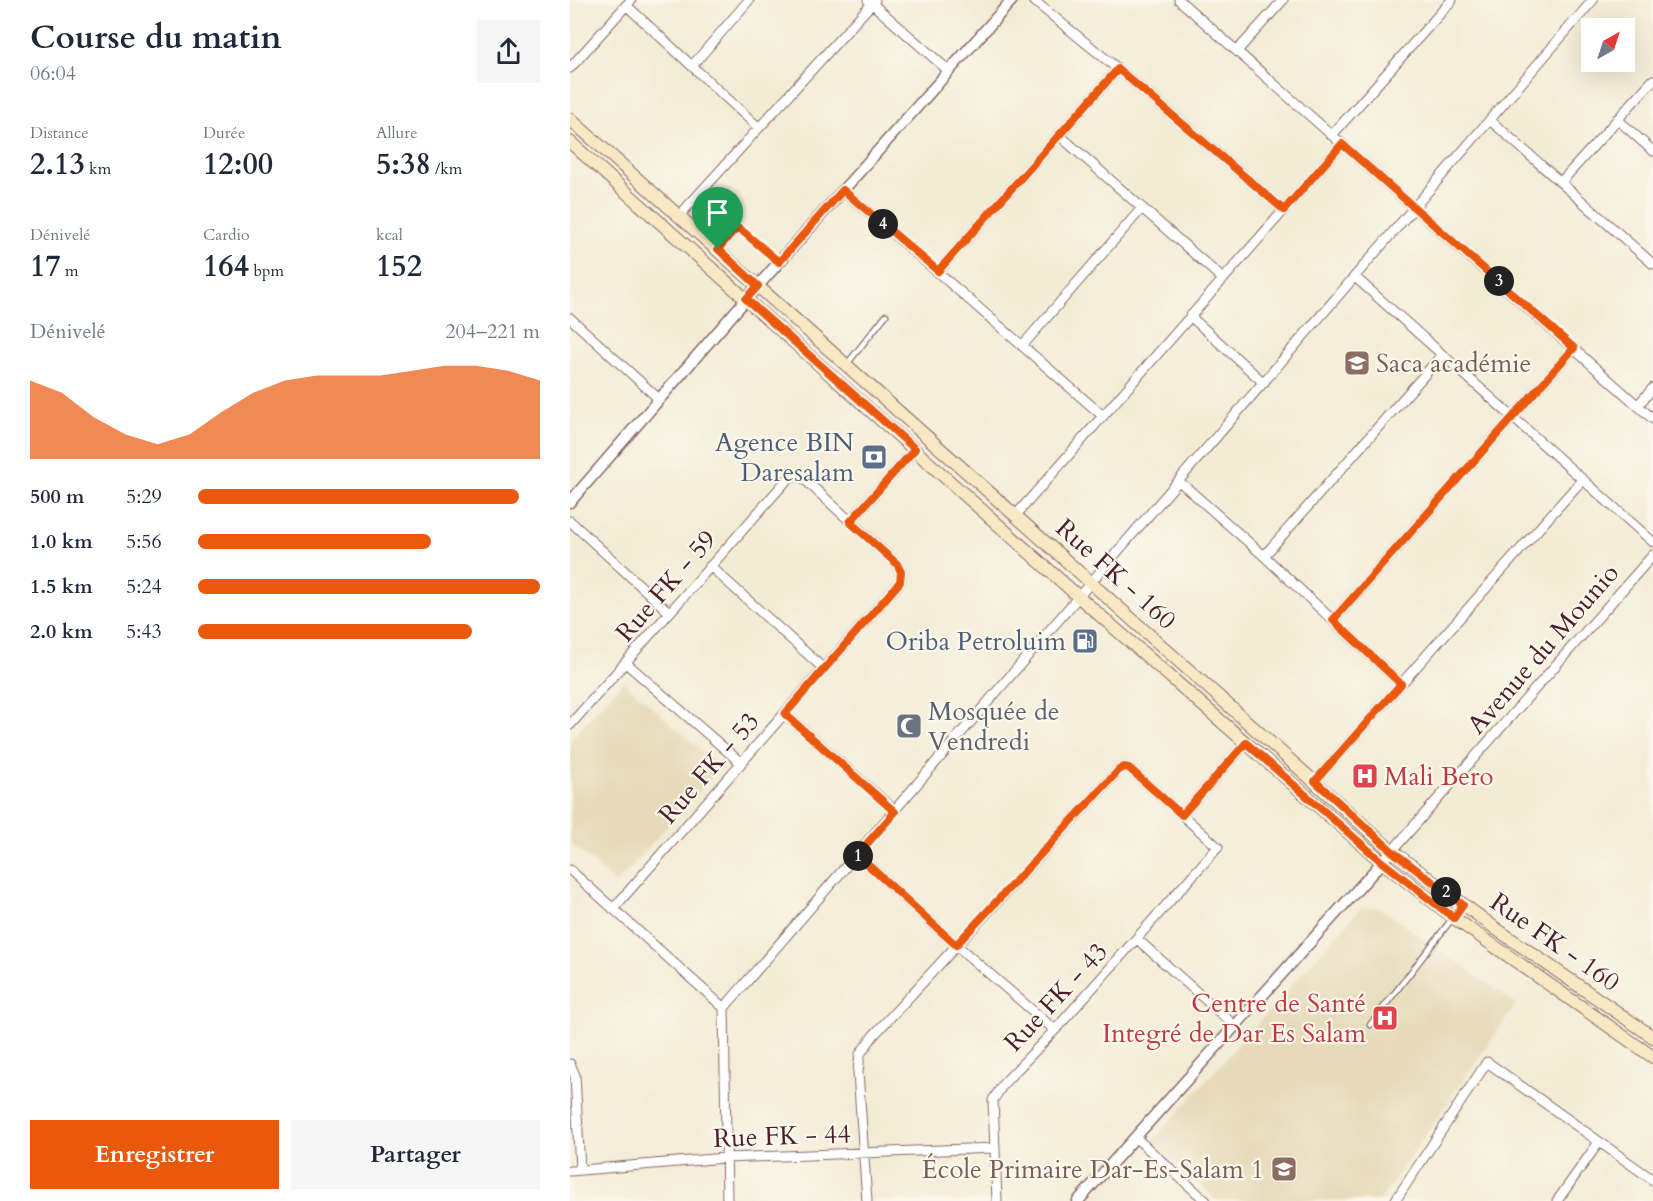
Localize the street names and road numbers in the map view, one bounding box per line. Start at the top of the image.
street label: Rue FK - 160 [1048,511,1184,637]
street label: Rue FK - 59 [608,523,724,649]
street label: Avenue du Mounio [1459,556,1627,742]
street label: Rue FK - 53 [651,705,767,831]
street label: Rue FK - 160 [1483,884,1627,1000]
street label: Rue FK - 43 [996,935,1116,1059]
street label: Rue FK - 44 [713,1116,851,1156]

